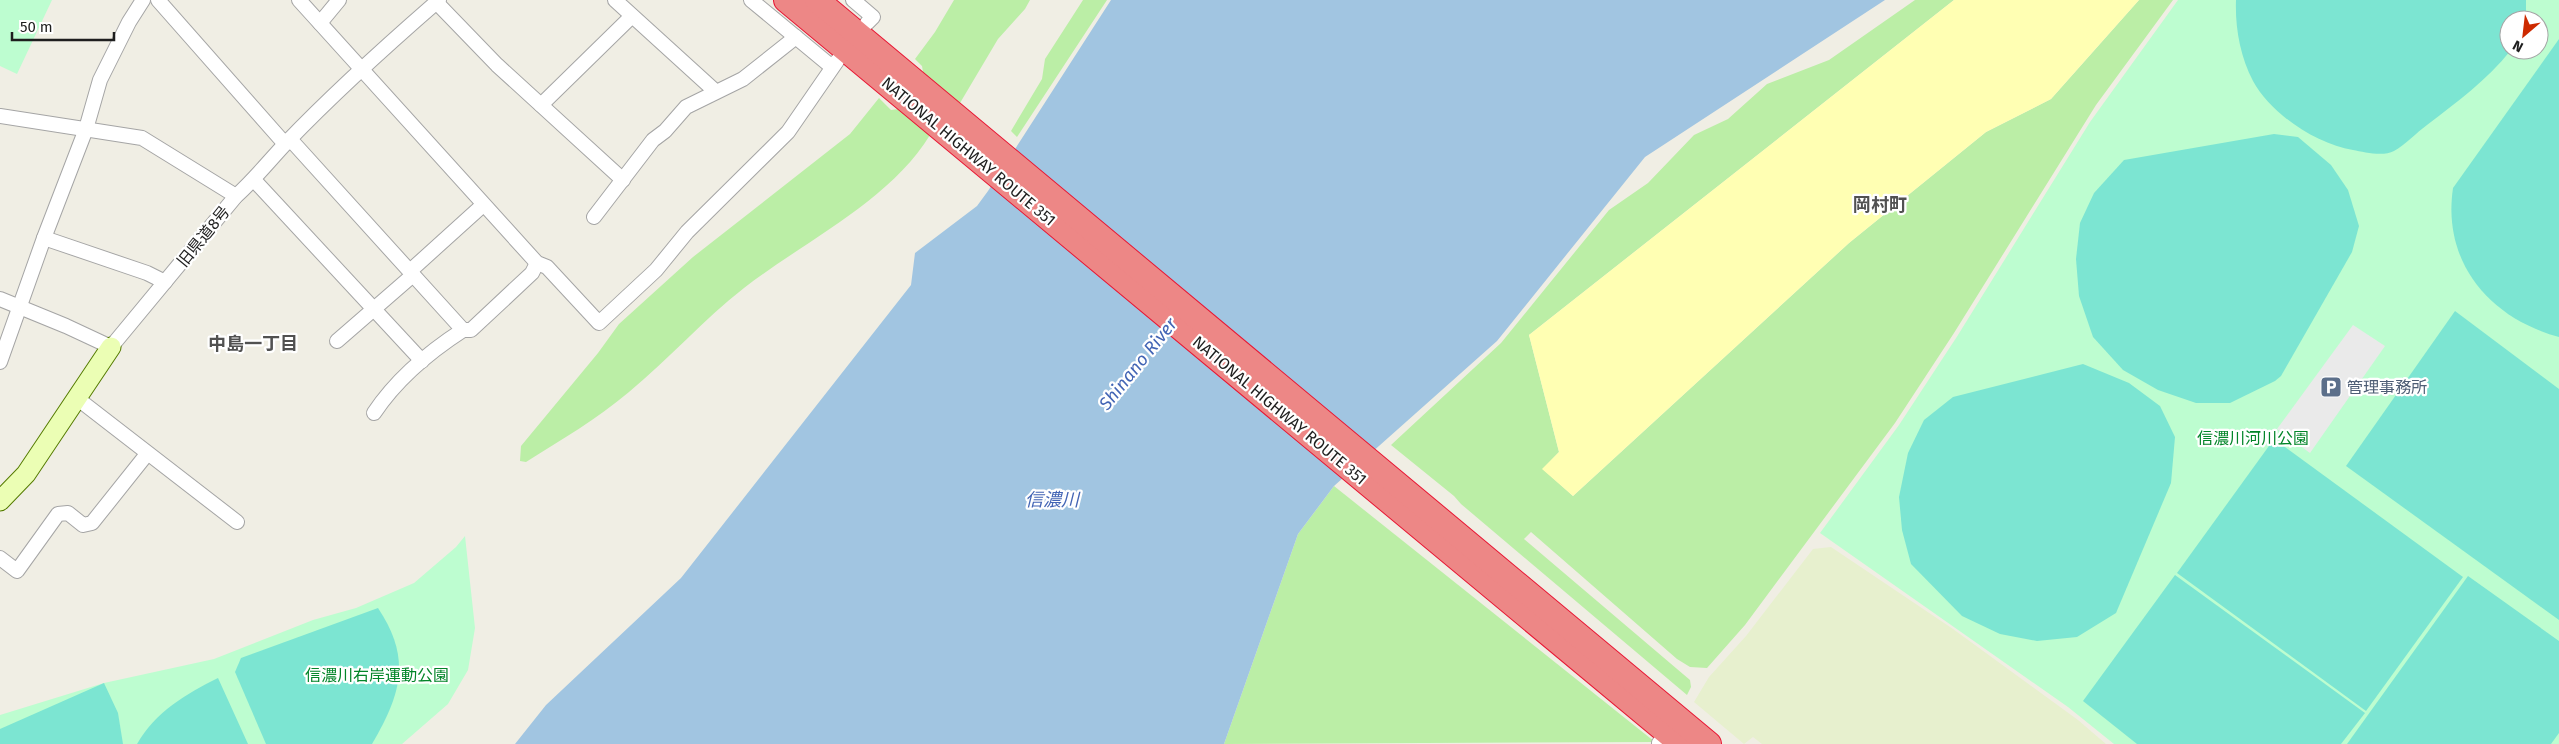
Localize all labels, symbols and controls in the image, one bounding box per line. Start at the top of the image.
scale bar [12,10,115,42]
north arrow [2499,10,2549,60]
text: 50 m [20,18,53,36]
text: N [2510,36,2526,56]
street label: NATIONAL HIGHWAY ROUTE 351 [878,73,1060,230]
district label: 岡村町 [1853,194,1907,216]
street label: 旧県道8号 [173,202,234,271]
water label: Shinano River [1094,313,1183,415]
street label: NATIONAL HIGHWAY ROUTE 351 [1189,332,1371,489]
district label: 中島一丁目 [208,333,298,355]
parking icon: 管理事務所 [2319,375,2343,399]
place label: 管理事務所 [2347,378,2427,397]
park label: 信濃川河川公園 [2197,429,2309,448]
water label: 信濃川 [1025,489,1081,511]
park label: 信濃川右岸運動公園 [305,666,449,685]

